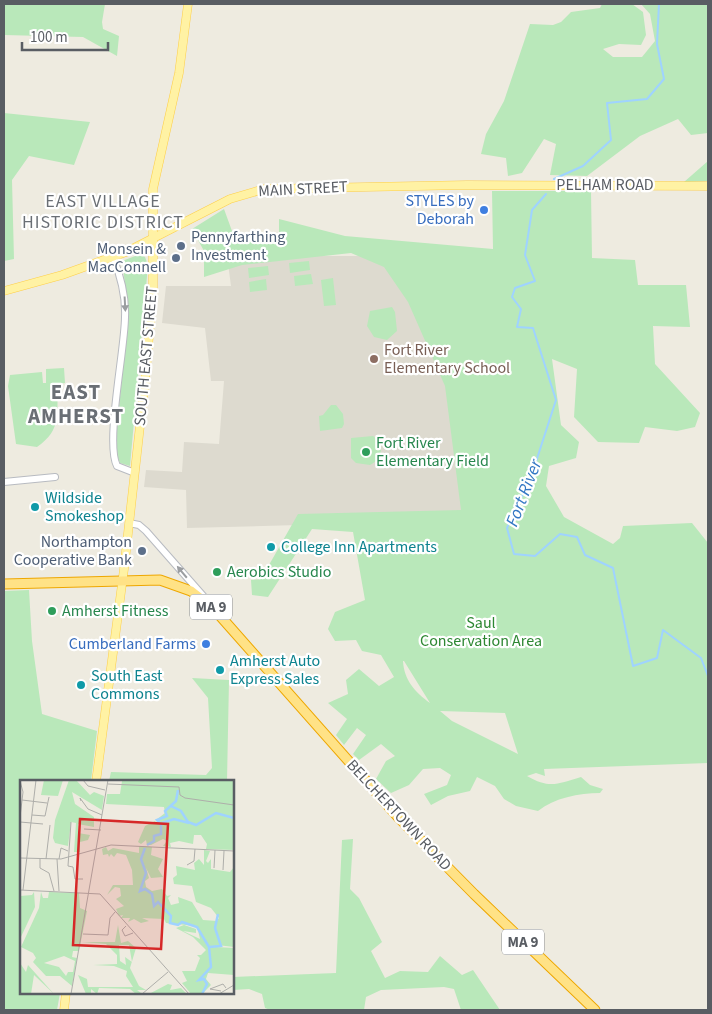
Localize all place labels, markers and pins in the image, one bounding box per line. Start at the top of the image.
place label: STYLES by Deborah [406,190,475,230]
marker: STYLES by Deborah [478,204,490,216]
place label: Pennyfarthing Investment [191,226,285,266]
place label: Monsein & MacConnell [88,238,166,278]
marker: Pennyfarthing Investment [175,240,187,252]
marker: Monsein & MacConnell [170,252,182,264]
place label: Fort River Elementary School [384,339,510,379]
marker: Fort River Elementary School [368,353,380,365]
place label: Fort River Elementary Field [376,432,489,472]
marker: Fort River Elementary Field [360,446,372,458]
place label: Wildside Smokeshop [45,487,124,527]
marker: Wildside Smokeshop [29,501,41,513]
place label: Northampton Cooperative Bank [14,531,132,571]
place label: College Inn Apartments [281,536,437,558]
marker: College Inn Apartments [265,541,277,553]
marker: Northampton Cooperative Bank [136,545,148,557]
place label: Aerobics Studio [227,561,331,583]
marker: Aerobics Studio [211,566,223,578]
place label: Amherst Fitness [62,600,169,622]
marker: Amherst Fitness [46,605,58,617]
place label: Cumberland Farms [69,633,196,655]
marker: Cumberland Farms [200,638,212,650]
place label: Amherst Auto Express Sales [230,650,320,690]
marker: Amherst Auto Express Sales [214,664,226,676]
place label: South East Commons [91,665,163,705]
marker: South East Commons [75,679,87,691]

